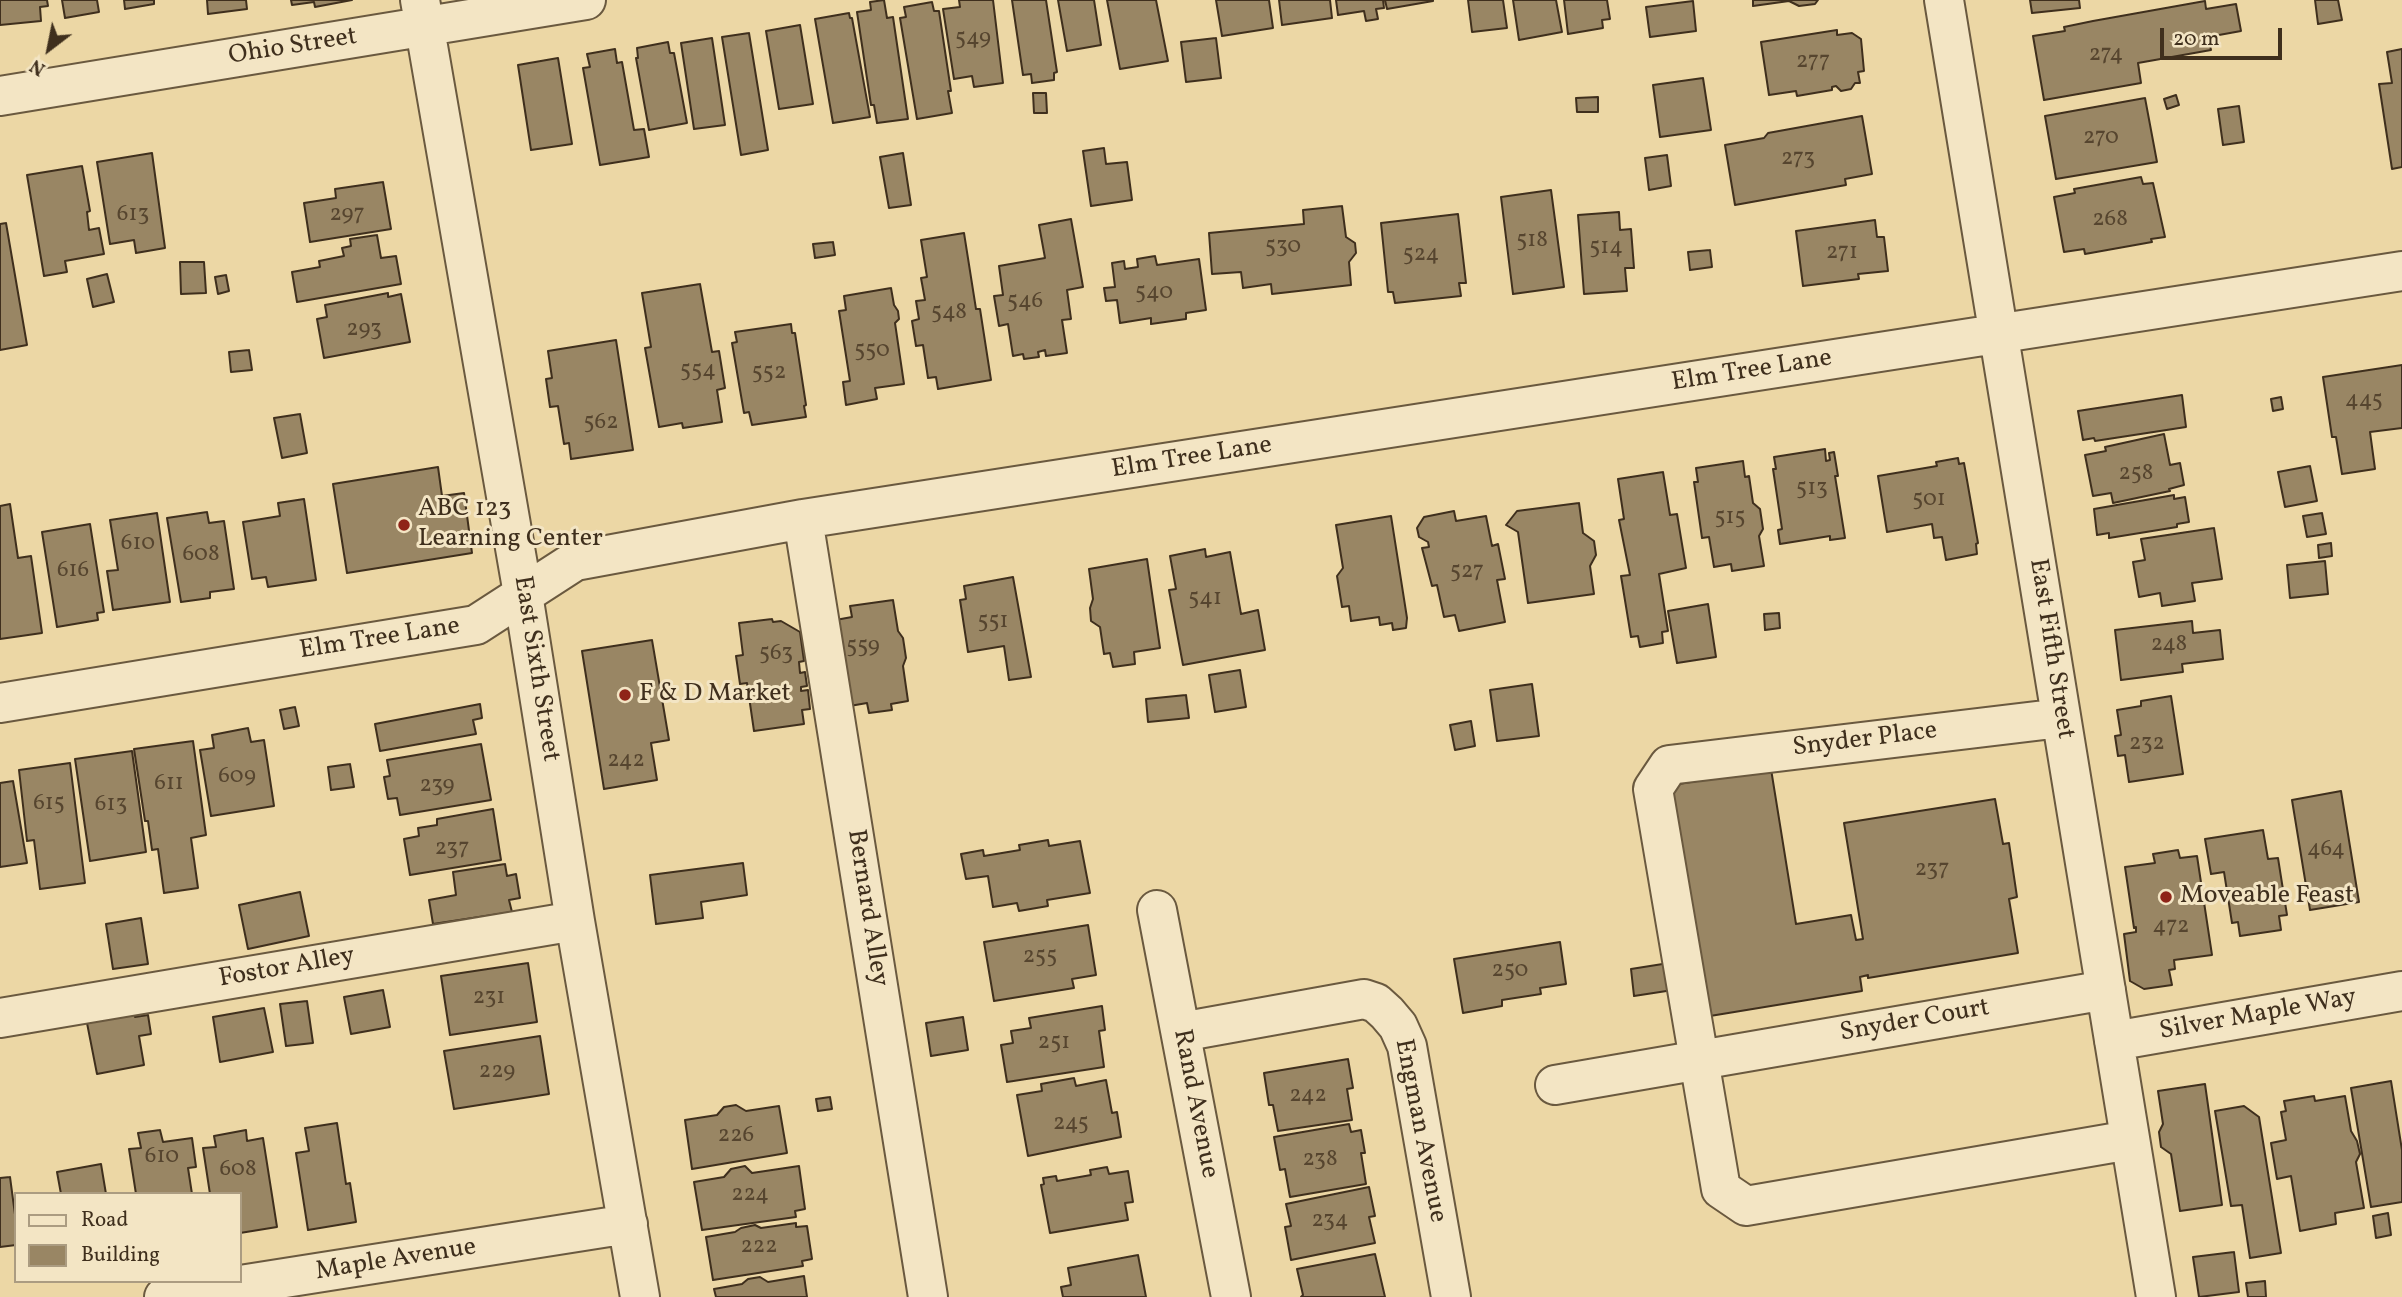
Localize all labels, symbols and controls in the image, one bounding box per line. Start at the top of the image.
north arrow [14,14,84,84]
scale bar [2164,14,2286,58]
street label: Ohio Street [227,22,359,74]
text: 20 m [2173,25,2219,54]
house number: 549 [955,26,991,54]
house number: 274 [2089,42,2123,70]
house number: 277 [1796,49,1830,77]
text: N [25,52,51,81]
house number: 270 [2083,125,2119,153]
house number: 273 [1781,146,1815,174]
house number: 613 [117,202,149,230]
house number: 297 [329,202,365,230]
house number: 268 [2092,207,2128,235]
house number: 518 [1516,228,1548,256]
house number: 530 [1265,234,1301,262]
house number: 514 [1589,235,1623,263]
house number: 271 [1826,240,1858,268]
house number: 524 [1403,242,1439,270]
house number: 540 [1135,280,1173,308]
house number: 546 [1007,289,1043,317]
house number: 548 [931,300,967,328]
house number: 293 [346,317,382,345]
house number: 550 [854,338,890,366]
street label: Elm Tree Lane [1670,344,1834,400]
house number: 554 [680,358,716,386]
house number: 552 [752,360,786,388]
house number: 445 [2345,388,2383,416]
house number: 562 [583,410,619,438]
street label: Elm Tree Lane [1110,431,1274,487]
house number: 258 [2118,461,2154,489]
house number: 513 [1796,476,1828,504]
house number: 501 [1912,487,1946,515]
place label: ABC 123 Learning Center [418,494,603,556]
house number: 515 [1714,505,1746,533]
marker: ABC 123 Learning Center [396,517,412,533]
house number: 610 [121,531,155,559]
house number: 608 [182,542,220,570]
street label: East Fifth Street [2020,556,2080,742]
house number: 616 [57,558,89,586]
house number: 527 [1450,559,1484,587]
street label: East Sixth Street [505,574,565,764]
house number: 541 [1188,586,1222,614]
house number: 551 [977,609,1009,637]
street label: Elm Tree Lane [298,612,462,668]
house number: 248 [2151,632,2187,660]
house number: 559 [846,634,880,662]
house number: 563 [759,641,793,669]
place label: F & D Market [639,679,791,711]
marker: F & D Market [617,687,633,703]
street label: Snyder Place [1791,717,1939,765]
house number: 232 [2129,731,2165,759]
house number: 242 [607,748,645,776]
house number: 609 [218,764,256,792]
house number: 611 [154,771,184,799]
house number: 239 [420,773,454,801]
house number: 615 [33,791,65,819]
house number: 613 [95,792,127,820]
street label: Bernard Alley [838,827,894,989]
house number: 237 [435,836,469,864]
house number: 464 [2307,837,2345,865]
house number: 237 [1915,857,1949,885]
place label: Moveable Feast [2180,881,2354,913]
marker: Moveable Feast [2158,889,2174,905]
house number: 472 [2153,914,2189,942]
street label: Fostor Alley [217,942,357,996]
house number: 255 [1023,944,1057,972]
house number: 250 [1492,958,1528,986]
street label: Silver Maple Way [2157,983,2359,1049]
house number: 231 [473,985,505,1013]
street label: Snyder Court [1838,994,1992,1050]
street label: Rand Avenue [1164,1027,1224,1181]
house number: 251 [1038,1030,1070,1058]
street label: Engman Avenue [1386,1037,1452,1225]
house number: 229 [479,1059,515,1087]
house number: 242 [1289,1083,1327,1111]
house number: 245 [1053,1111,1089,1139]
house number: 226 [718,1123,754,1151]
house number: 610 [145,1144,179,1172]
house number: 238 [1302,1147,1338,1175]
house number: 608 [219,1157,257,1185]
house number: 224 [731,1182,769,1210]
legend [14,1192,242,1283]
text: Road [81,1206,128,1235]
house number: 234 [1311,1208,1349,1236]
street label: Maple Avenue [313,1233,479,1289]
house number: 222 [740,1234,778,1262]
text: Building [81,1241,160,1270]

